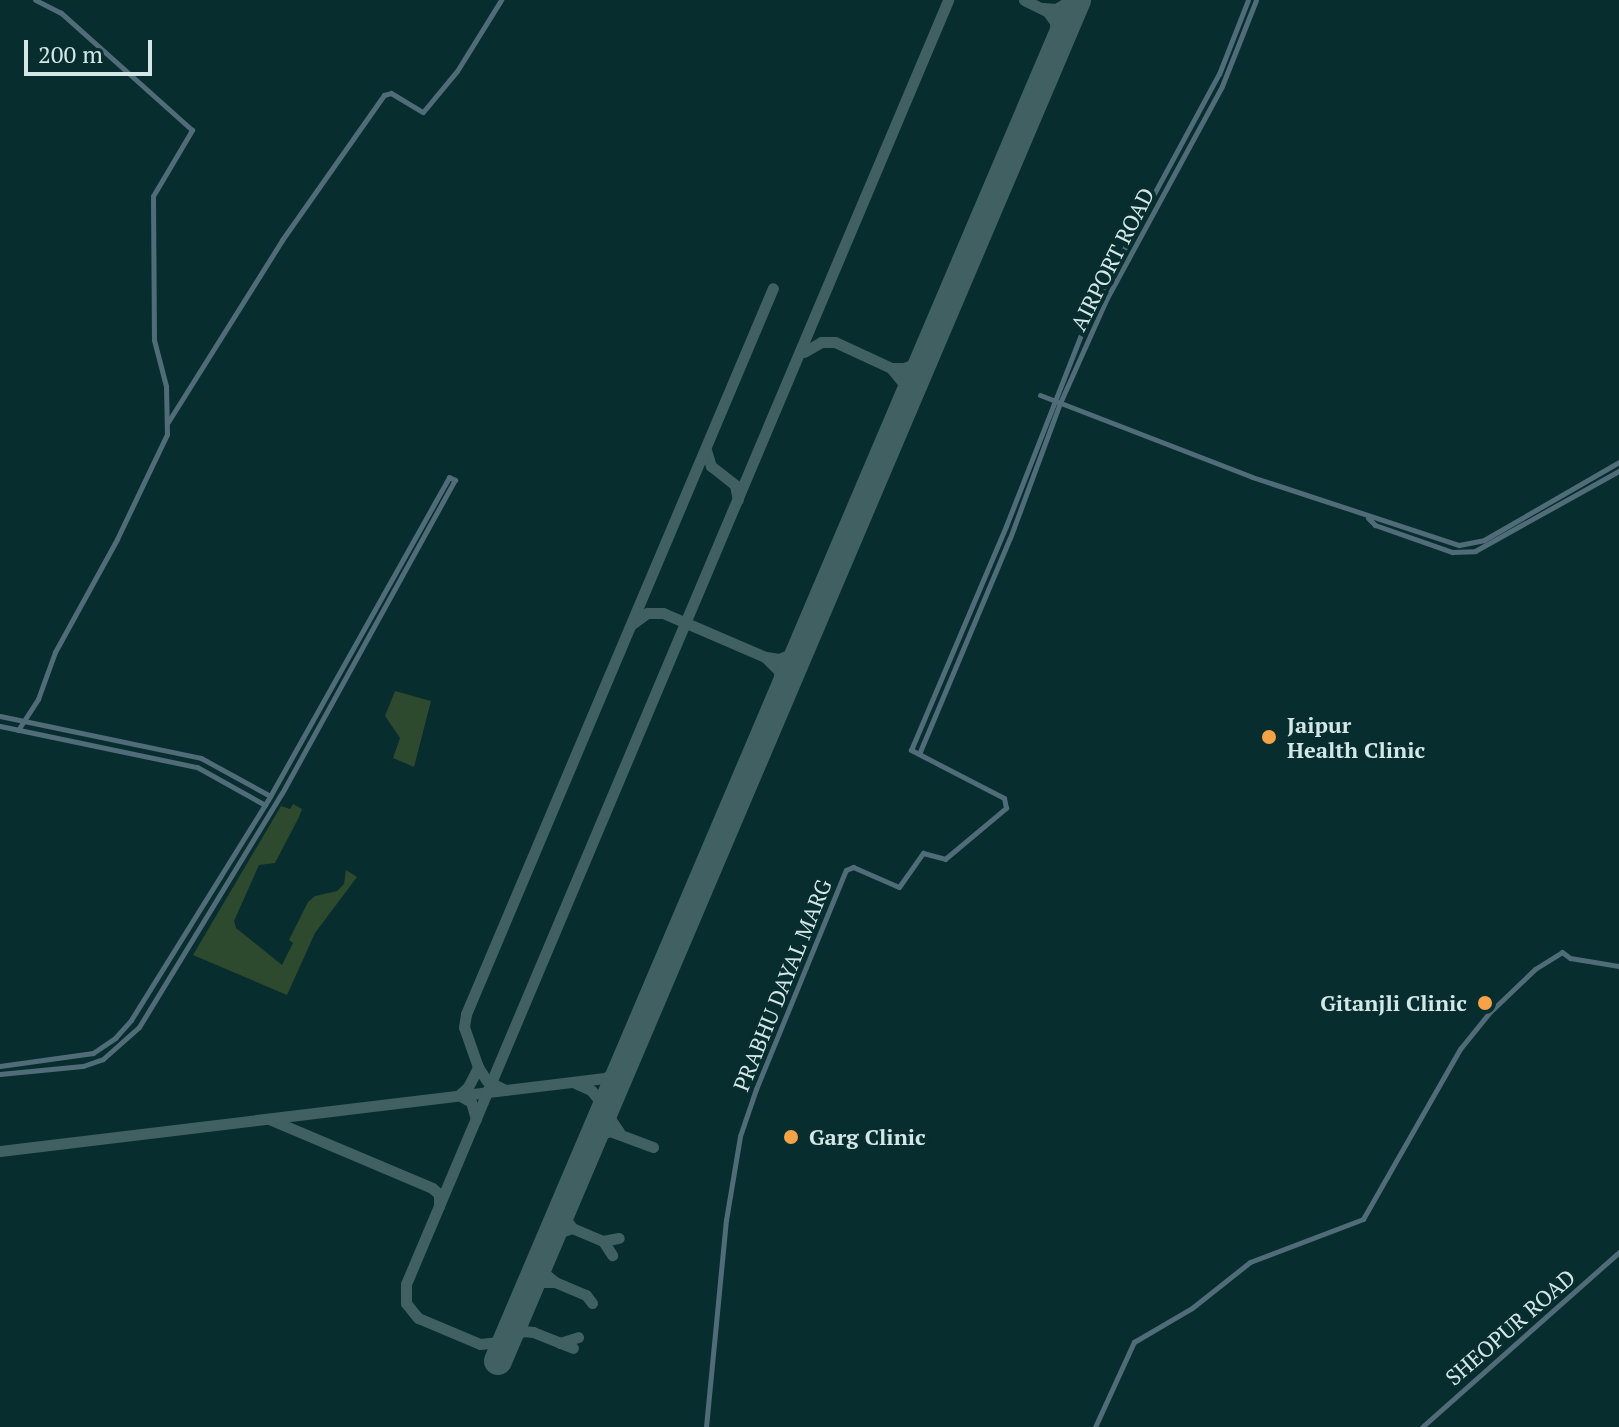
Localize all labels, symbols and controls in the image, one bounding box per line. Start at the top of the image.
scale bar [28,24,156,74]
text: 200 m [38,38,103,70]
street label: AIRPORT ROAD [1065,183,1159,335]
place label: Jaipur Health Clinic [1287,711,1425,762]
marker: Jaipur Health Clinic [1258,726,1280,748]
street label: PRABHU DAYAL MARG [727,875,837,1095]
place label: Gitanjli Clinic [1320,990,1467,1016]
marker: Gitanjli Clinic [1474,992,1496,1014]
place label: Garg Clinic [809,1124,926,1150]
marker: Garg Clinic [780,1126,802,1148]
street label: SHEOPUR ROAD [1440,1264,1580,1390]

